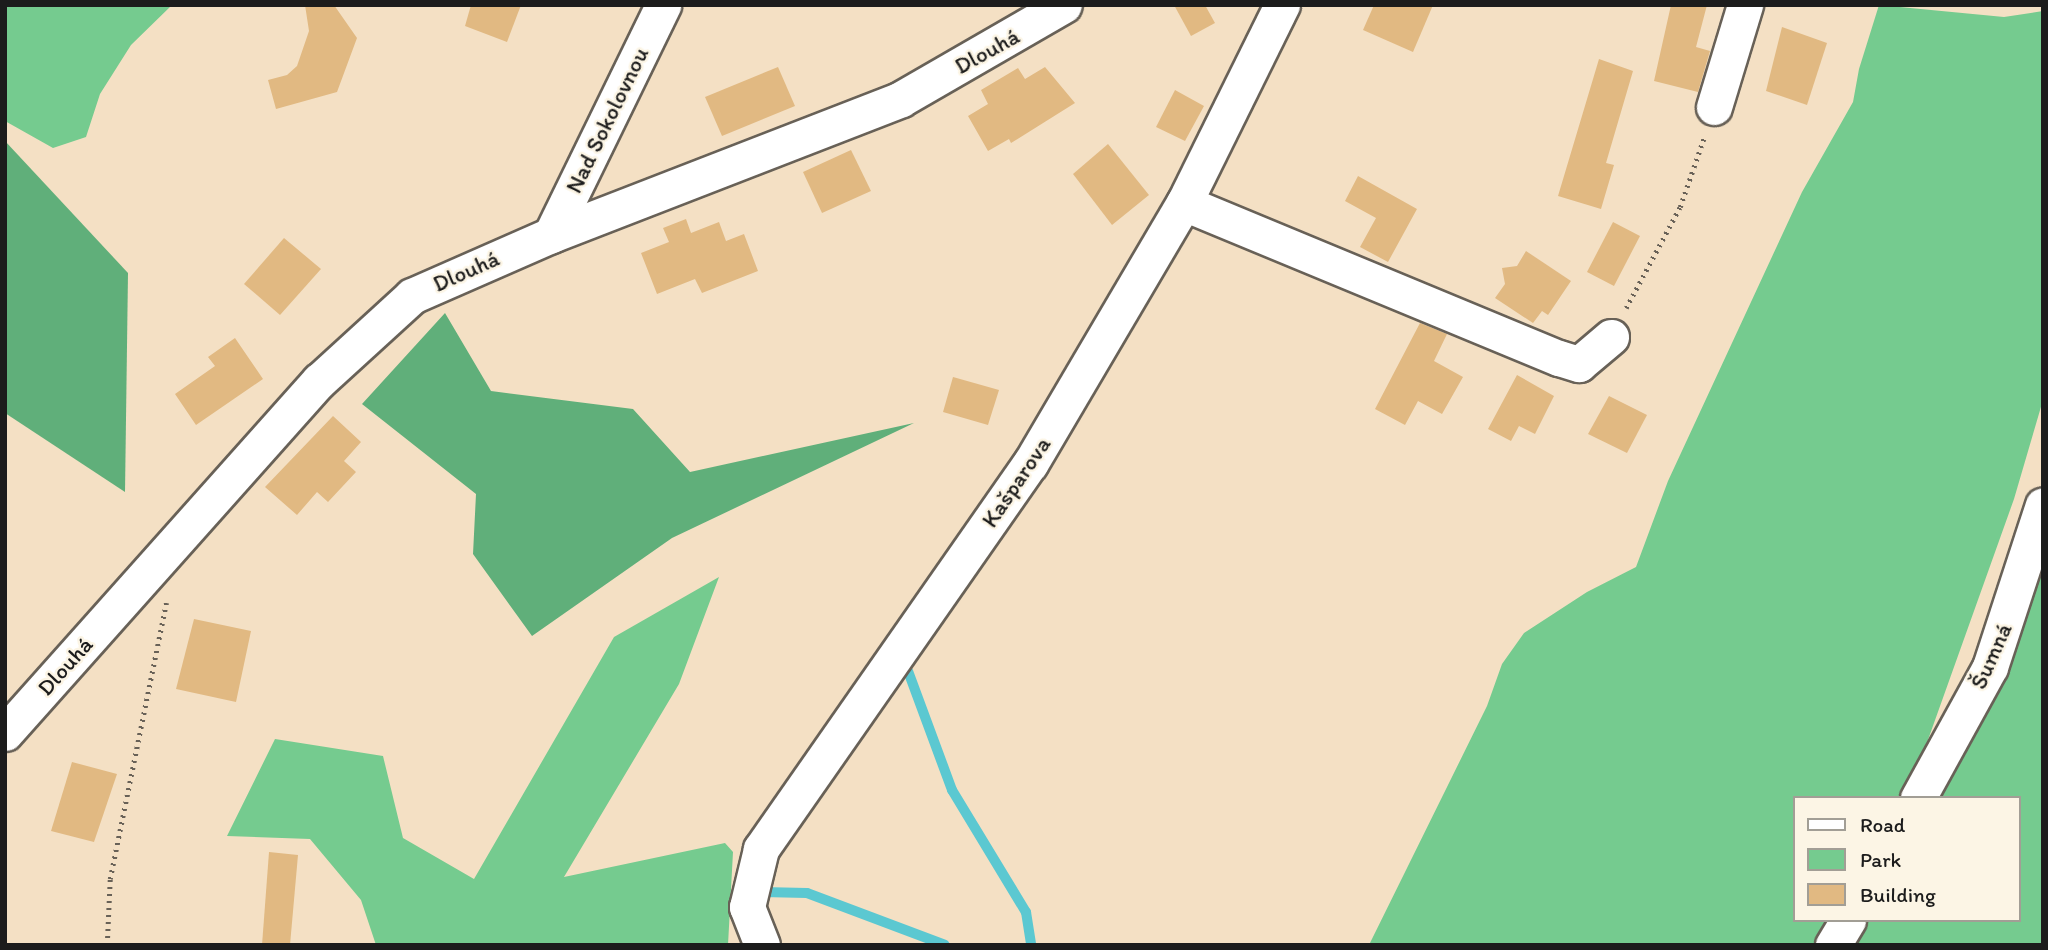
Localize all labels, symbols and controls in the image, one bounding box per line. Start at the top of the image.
street label: Dlouhá [950,22,1024,80]
street label: Nad Sokolovnou [560,42,654,198]
street label: Dlouhá [429,244,503,298]
street label: Kašparova [976,431,1056,533]
street label: Šumná [1964,619,2018,693]
street label: Dlouhá [31,631,99,701]
legend [1792,796,2020,922]
text: Road [1860,812,1905,837]
text: Park [1860,847,1901,872]
text: Building [1860,882,1936,907]

